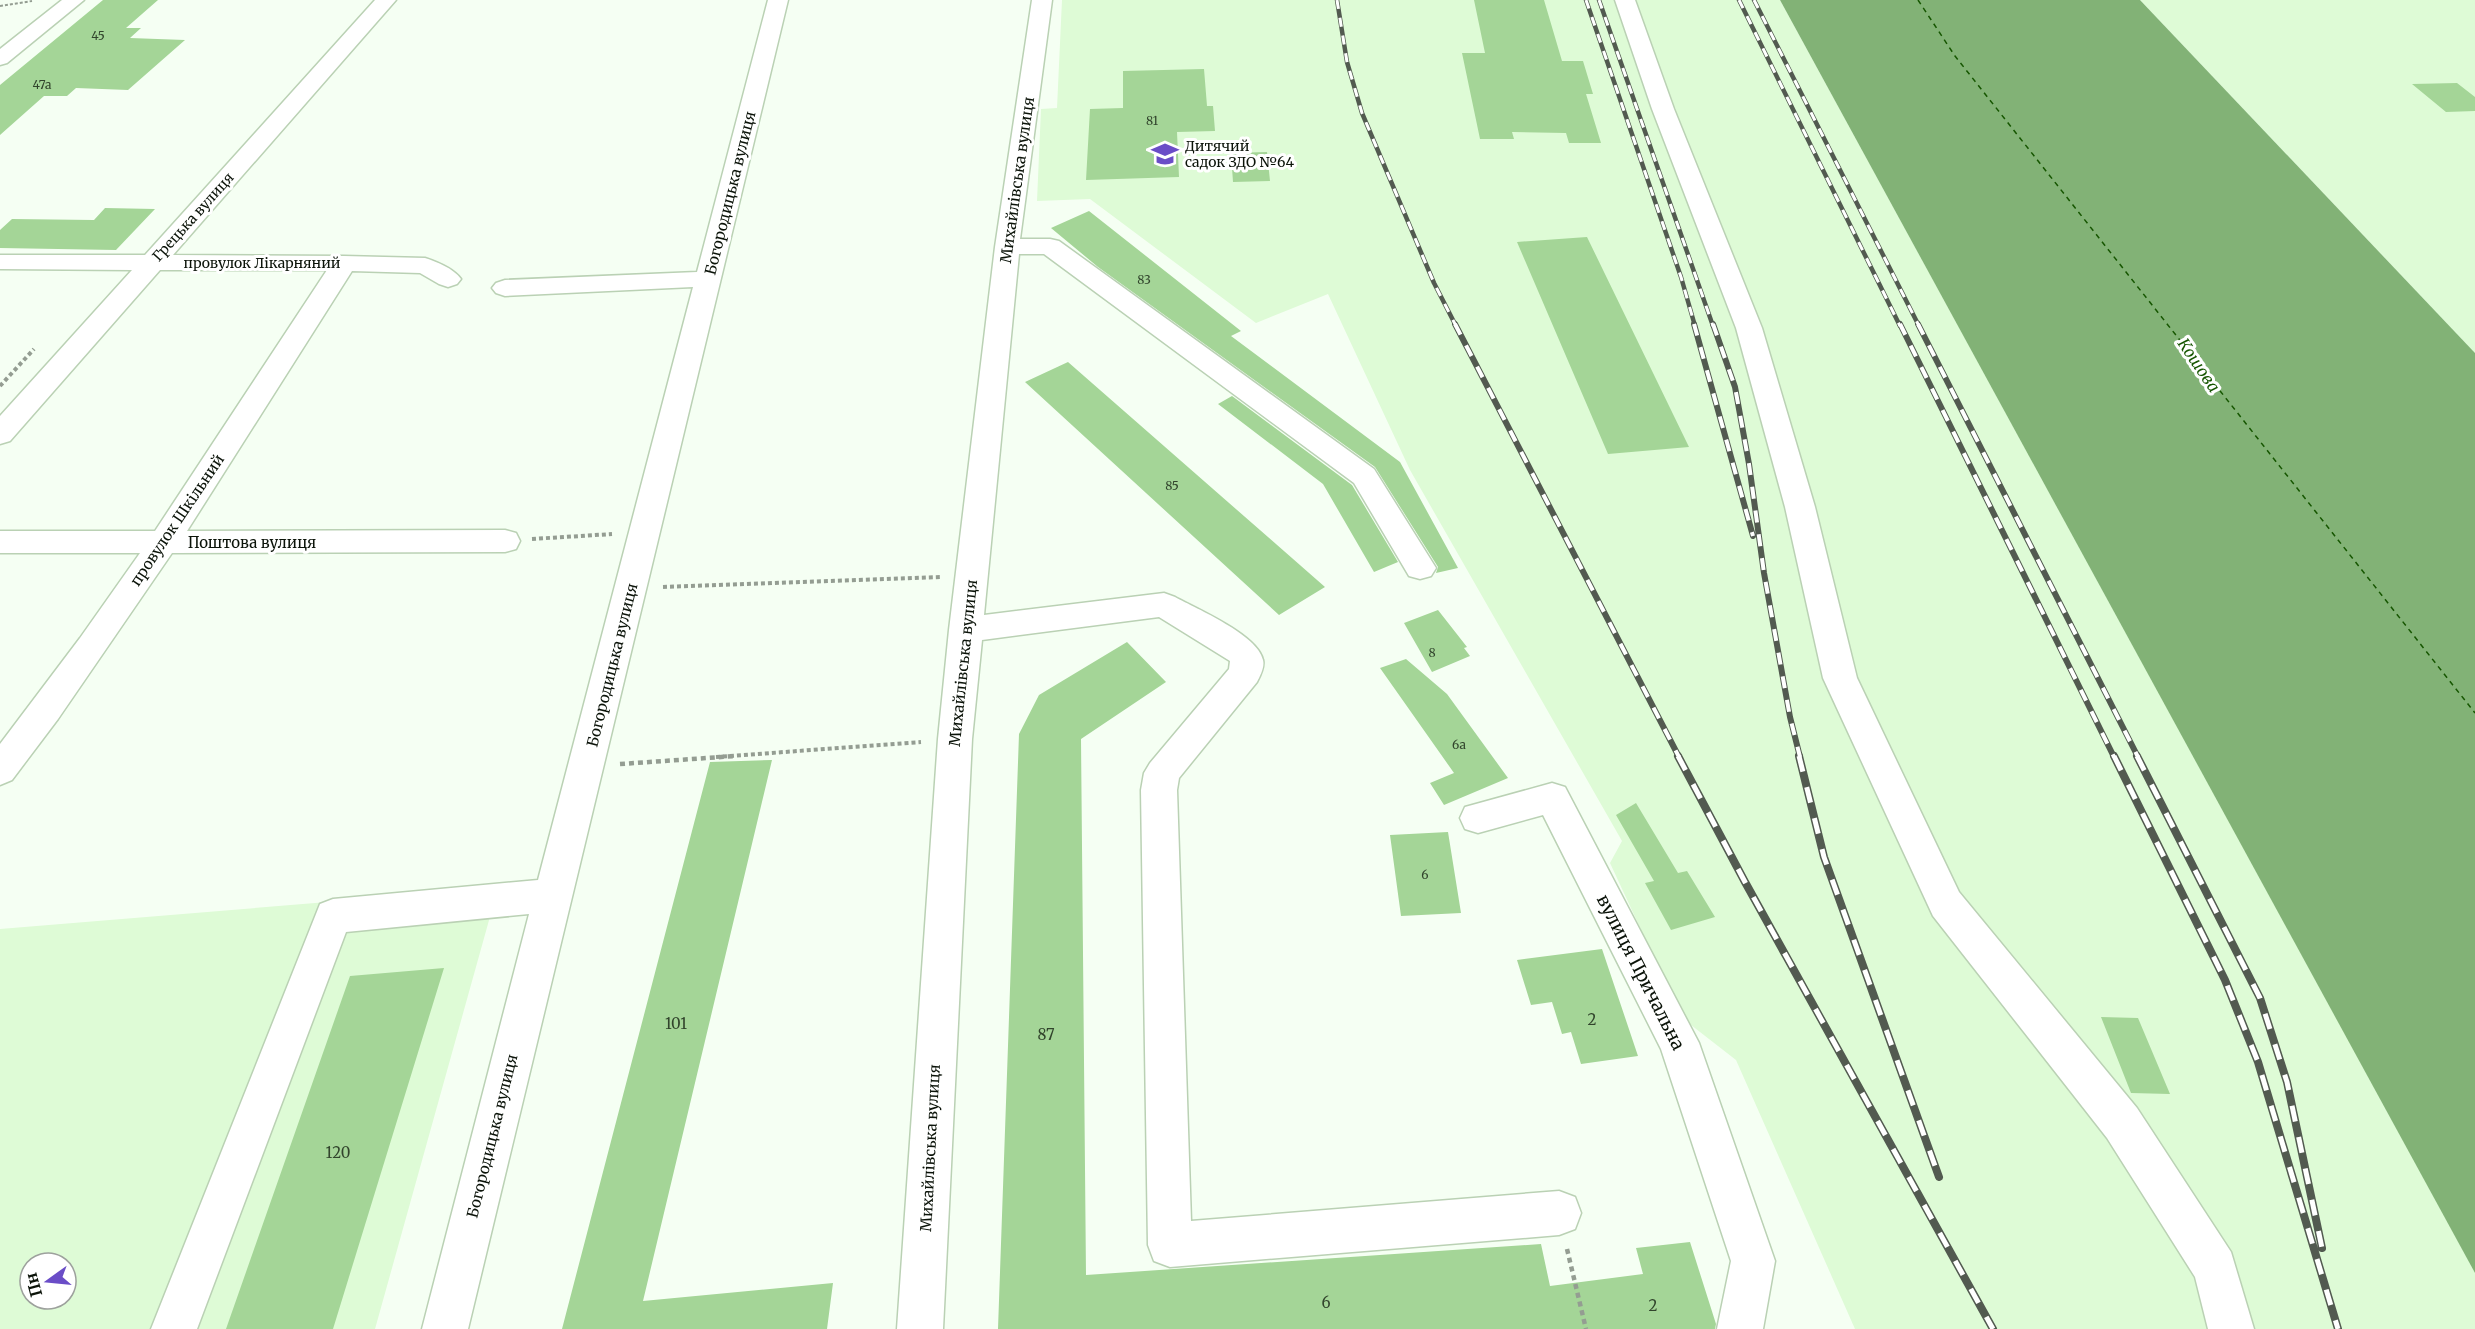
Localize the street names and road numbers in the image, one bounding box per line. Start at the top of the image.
street label: Михайлівська вулиця [996,96,1038,264]
street label: Богородицька вулиця [700,109,760,277]
street label: Грецька вулиця [148,169,238,265]
street label: провулок Лікарняний [184,254,341,272]
street label: провулок Шкільний [126,451,228,589]
street label: Поштова вулиця [188,533,316,552]
street label: Михайлівська вулиця [945,578,981,747]
street label: Богородицька вулиця [582,581,642,749]
street label: вулиця Причальна [1592,890,1690,1054]
street label: Богородицька вулиця [462,1052,522,1220]
street label: Михайлівська вулиця [916,1064,944,1232]

